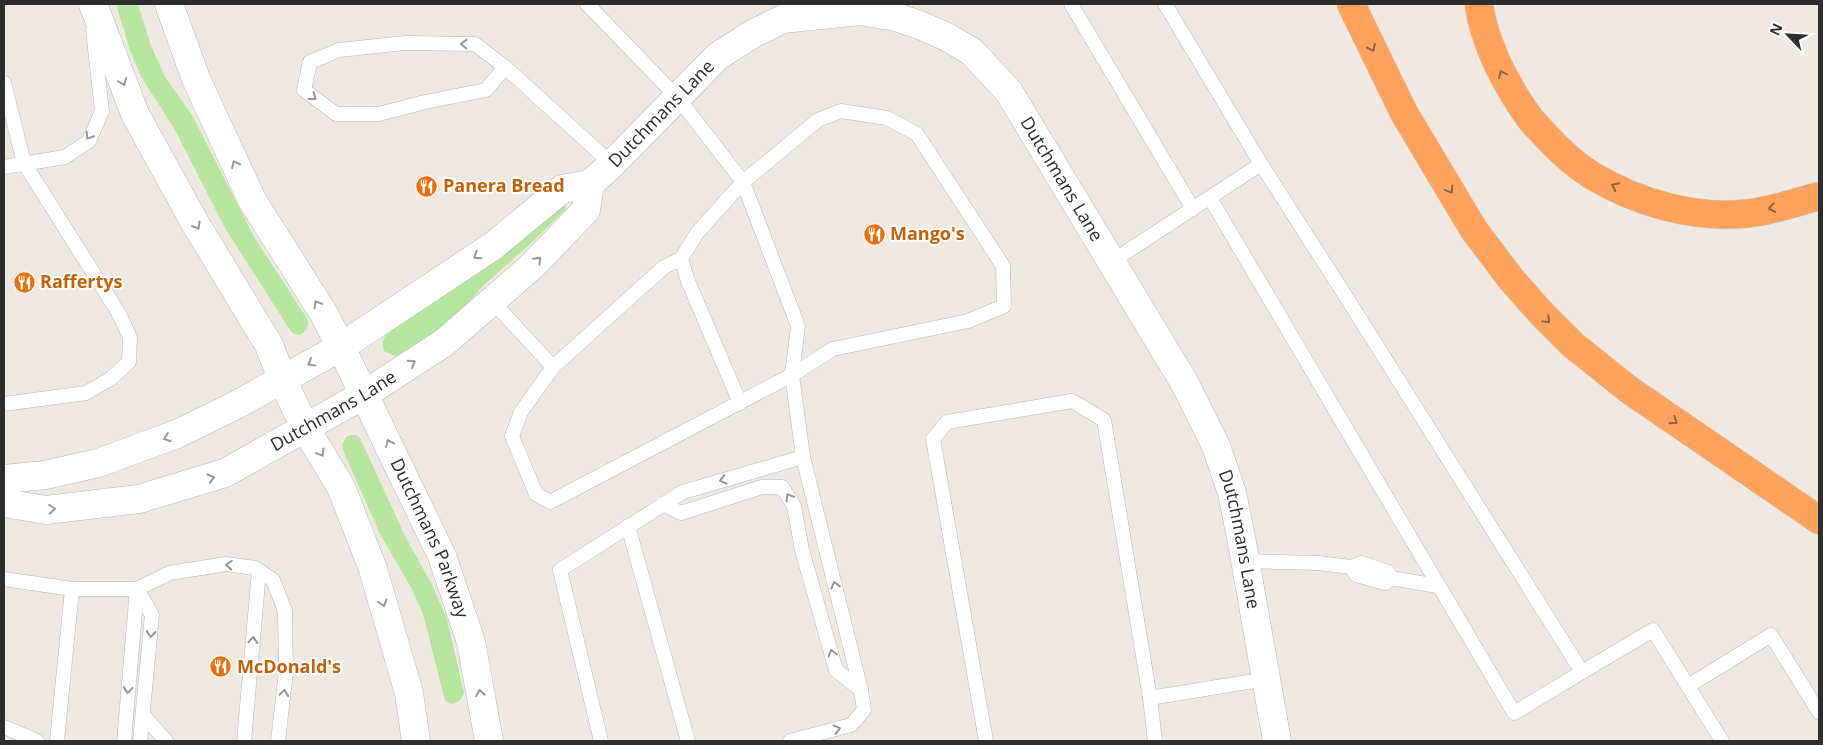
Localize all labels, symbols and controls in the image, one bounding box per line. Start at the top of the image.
north arrow [1763,10,1813,60]
text: N [1765,20,1787,38]
one-way arrow [459,39,467,49]
one-way arrow [1366,43,1376,52]
street label: Dutchmans Lane [602,54,719,172]
one-way arrow [1499,70,1509,79]
one-way arrow [117,77,127,86]
one-way arrow [307,92,316,100]
street label: Dutchmans Lane [1016,112,1109,246]
one-way arrow [86,131,96,140]
one-way arrow [231,160,242,169]
place label: Panera Bread [443,173,565,197]
restaurant icon: Panera Bread [415,174,439,198]
one-way arrow [1611,183,1620,193]
one-way arrow [1443,185,1453,194]
one-way arrow [1768,203,1777,213]
one-way arrow [190,221,200,230]
place label: Mango's [890,221,965,245]
restaurant icon: Mango's [862,222,886,246]
one-way arrow [473,250,483,259]
one-way arrow [532,257,541,266]
place label: Raffertys [40,269,123,293]
restaurant icon: Raffertys [12,270,36,294]
one-way arrow [314,300,324,309]
one-way arrow [1542,314,1551,323]
one-way arrow [308,357,317,367]
one-way arrow [407,360,416,369]
street label: Dutchmans Lane [266,364,400,456]
one-way arrow [1668,415,1678,424]
one-way arrow [163,432,172,442]
one-way arrow [384,439,395,448]
one-way arrow [314,448,324,457]
street label: Dutchmans Parkway [386,454,475,622]
street label: Dutchmans Lane [1214,466,1266,611]
one-way arrow [206,473,214,483]
one-way arrow [719,475,727,485]
one-way arrow [785,494,795,503]
one-way arrow [48,504,56,515]
one-way arrow [225,560,233,571]
one-way arrow [830,581,841,590]
one-way arrow [377,598,387,606]
one-way arrow [145,630,156,638]
one-way arrow [247,636,258,644]
one-way arrow [827,650,837,658]
place label: McDonald's [237,654,341,678]
restaurant icon: McDonald's [209,655,233,679]
one-way arrow [123,686,134,694]
one-way arrow [278,688,289,696]
one-way arrow [475,689,486,698]
one-way arrow [832,724,841,735]

